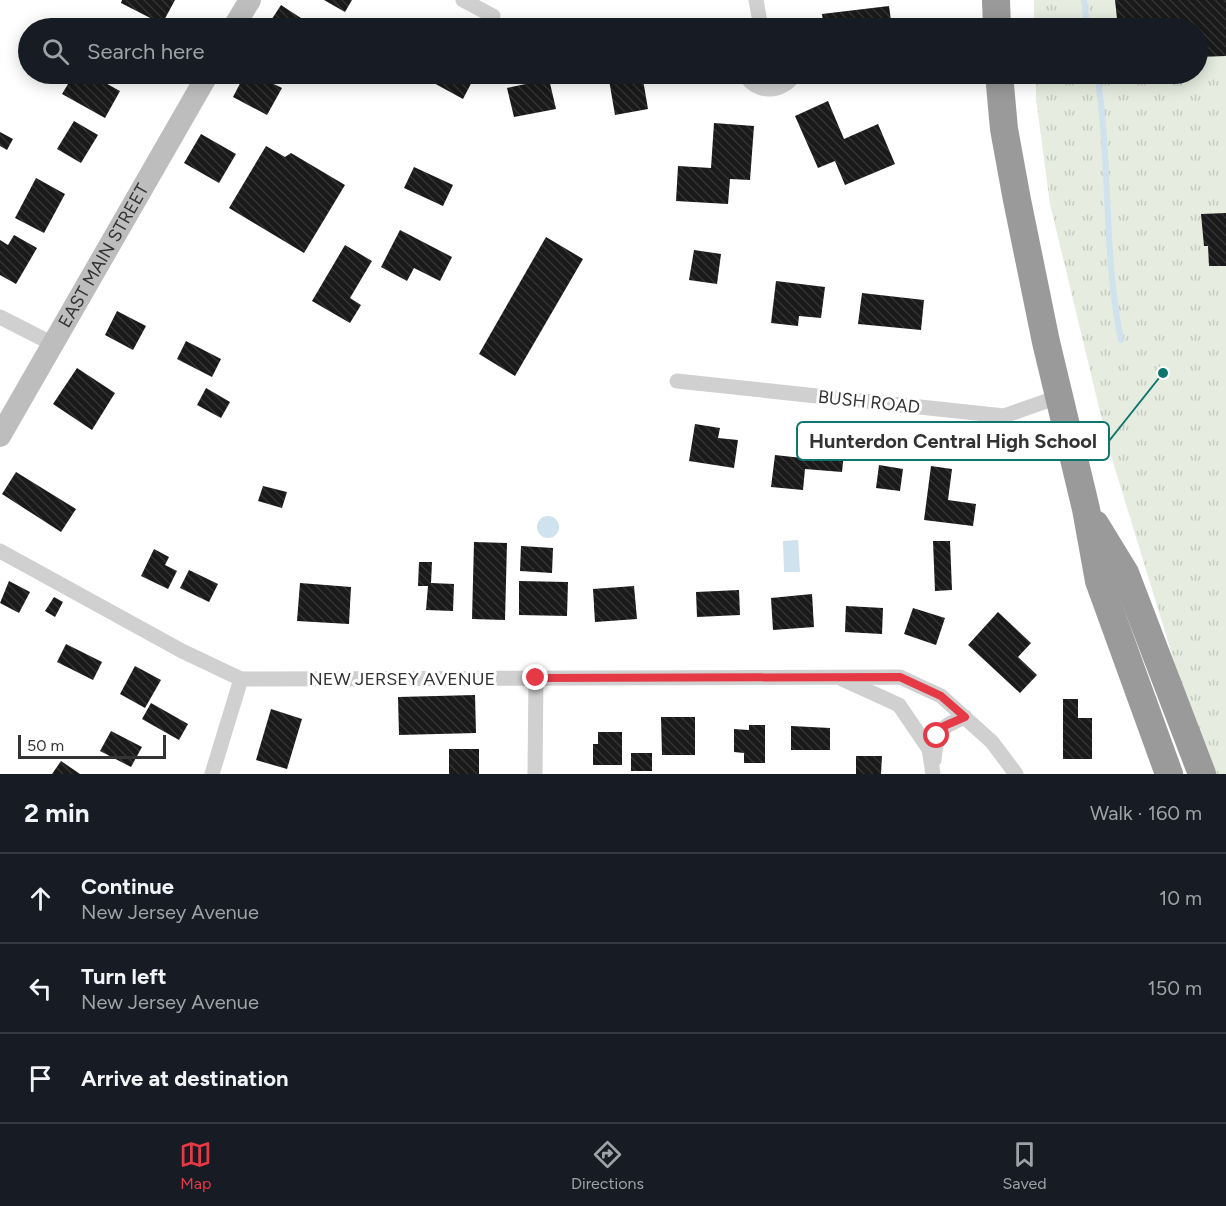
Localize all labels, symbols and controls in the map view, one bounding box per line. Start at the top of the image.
search box [18,18,1208,84]
icon: search [39,35,72,68]
text: Search here [87,38,205,65]
street label: EAST MAIN STREET [54,180,154,332]
street label: BUSH ROAD [817,386,921,418]
callout: Hunterdon Central High School [797,422,1109,460]
text: Hunterdon Central High School [809,429,1097,453]
route end [522,664,548,690]
street label: NEW JERSEY AVENUE [309,668,495,690]
route start [923,722,949,748]
scale bar [18,732,166,760]
text: 50 m [27,736,64,755]
text: 2 min [24,797,90,829]
text: Walk · 160 m [1090,801,1202,825]
text: Continue [81,873,174,900]
icon: ahead [24,882,57,915]
text: 10 m [1159,886,1202,910]
text: New Jersey Avenue [81,900,259,924]
text: Turn left [81,963,167,990]
icon: left [24,972,57,1005]
text: 150 m [1147,976,1202,1000]
text: New Jersey Avenue [81,990,259,1014]
icon: arrive [24,1062,57,1095]
text: Arrive at destination [81,1065,289,1092]
tab: Map [179,1138,212,1193]
tab: Directions [571,1138,644,1193]
tab: Saved [1003,1138,1047,1193]

